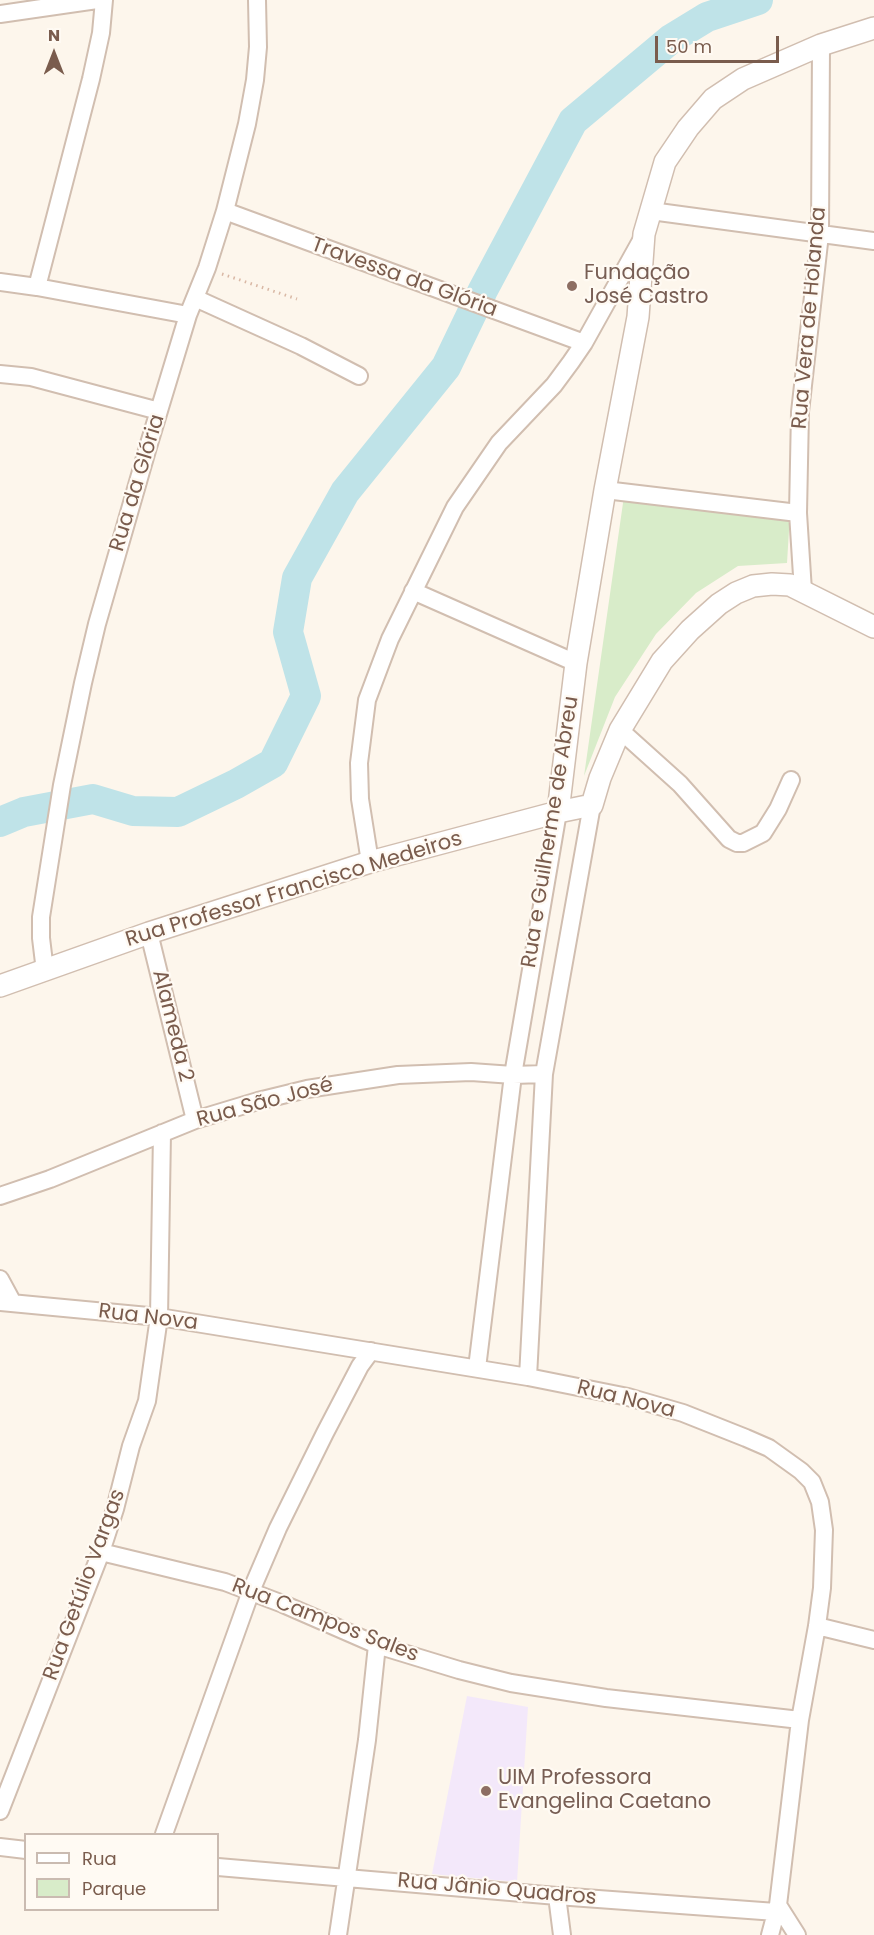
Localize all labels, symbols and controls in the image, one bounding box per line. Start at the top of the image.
north arrow [24,24,84,84]
text: N [48,24,60,47]
scale bar [658,24,782,62]
text: 50 m [666,34,712,59]
street label: Rua Vera de Holanda [788,206,832,430]
street label: Travessa da Glória [308,233,500,323]
place label: Fundação José Castro [584,261,708,311]
marker: Fundação José Castro [565,279,579,293]
street label: Rua da Glória [105,411,171,555]
street label: Rua e Guilherme de Abreu [517,694,585,970]
street label: Rua Professor Francisco Medeiros [123,827,465,953]
street label: Alameda 2 [146,968,198,1084]
street label: Rua São José [194,1073,336,1133]
street label: Rua Nova [97,1299,199,1337]
street label: Rua Nova [574,1376,678,1424]
street label: Rua Getúlio Vargas [39,1486,131,1684]
street label: Rua Campos Sales [228,1574,422,1668]
place label: UIM Professora Evangelina Caetano [498,1766,711,1816]
marker: UIM Professora Evangelina Caetano [479,1784,493,1798]
legend [24,1833,219,1911]
text: Rua [82,1846,117,1871]
street label: Rua Jânio Quadros [396,1869,598,1911]
text: Parque [82,1876,146,1901]

